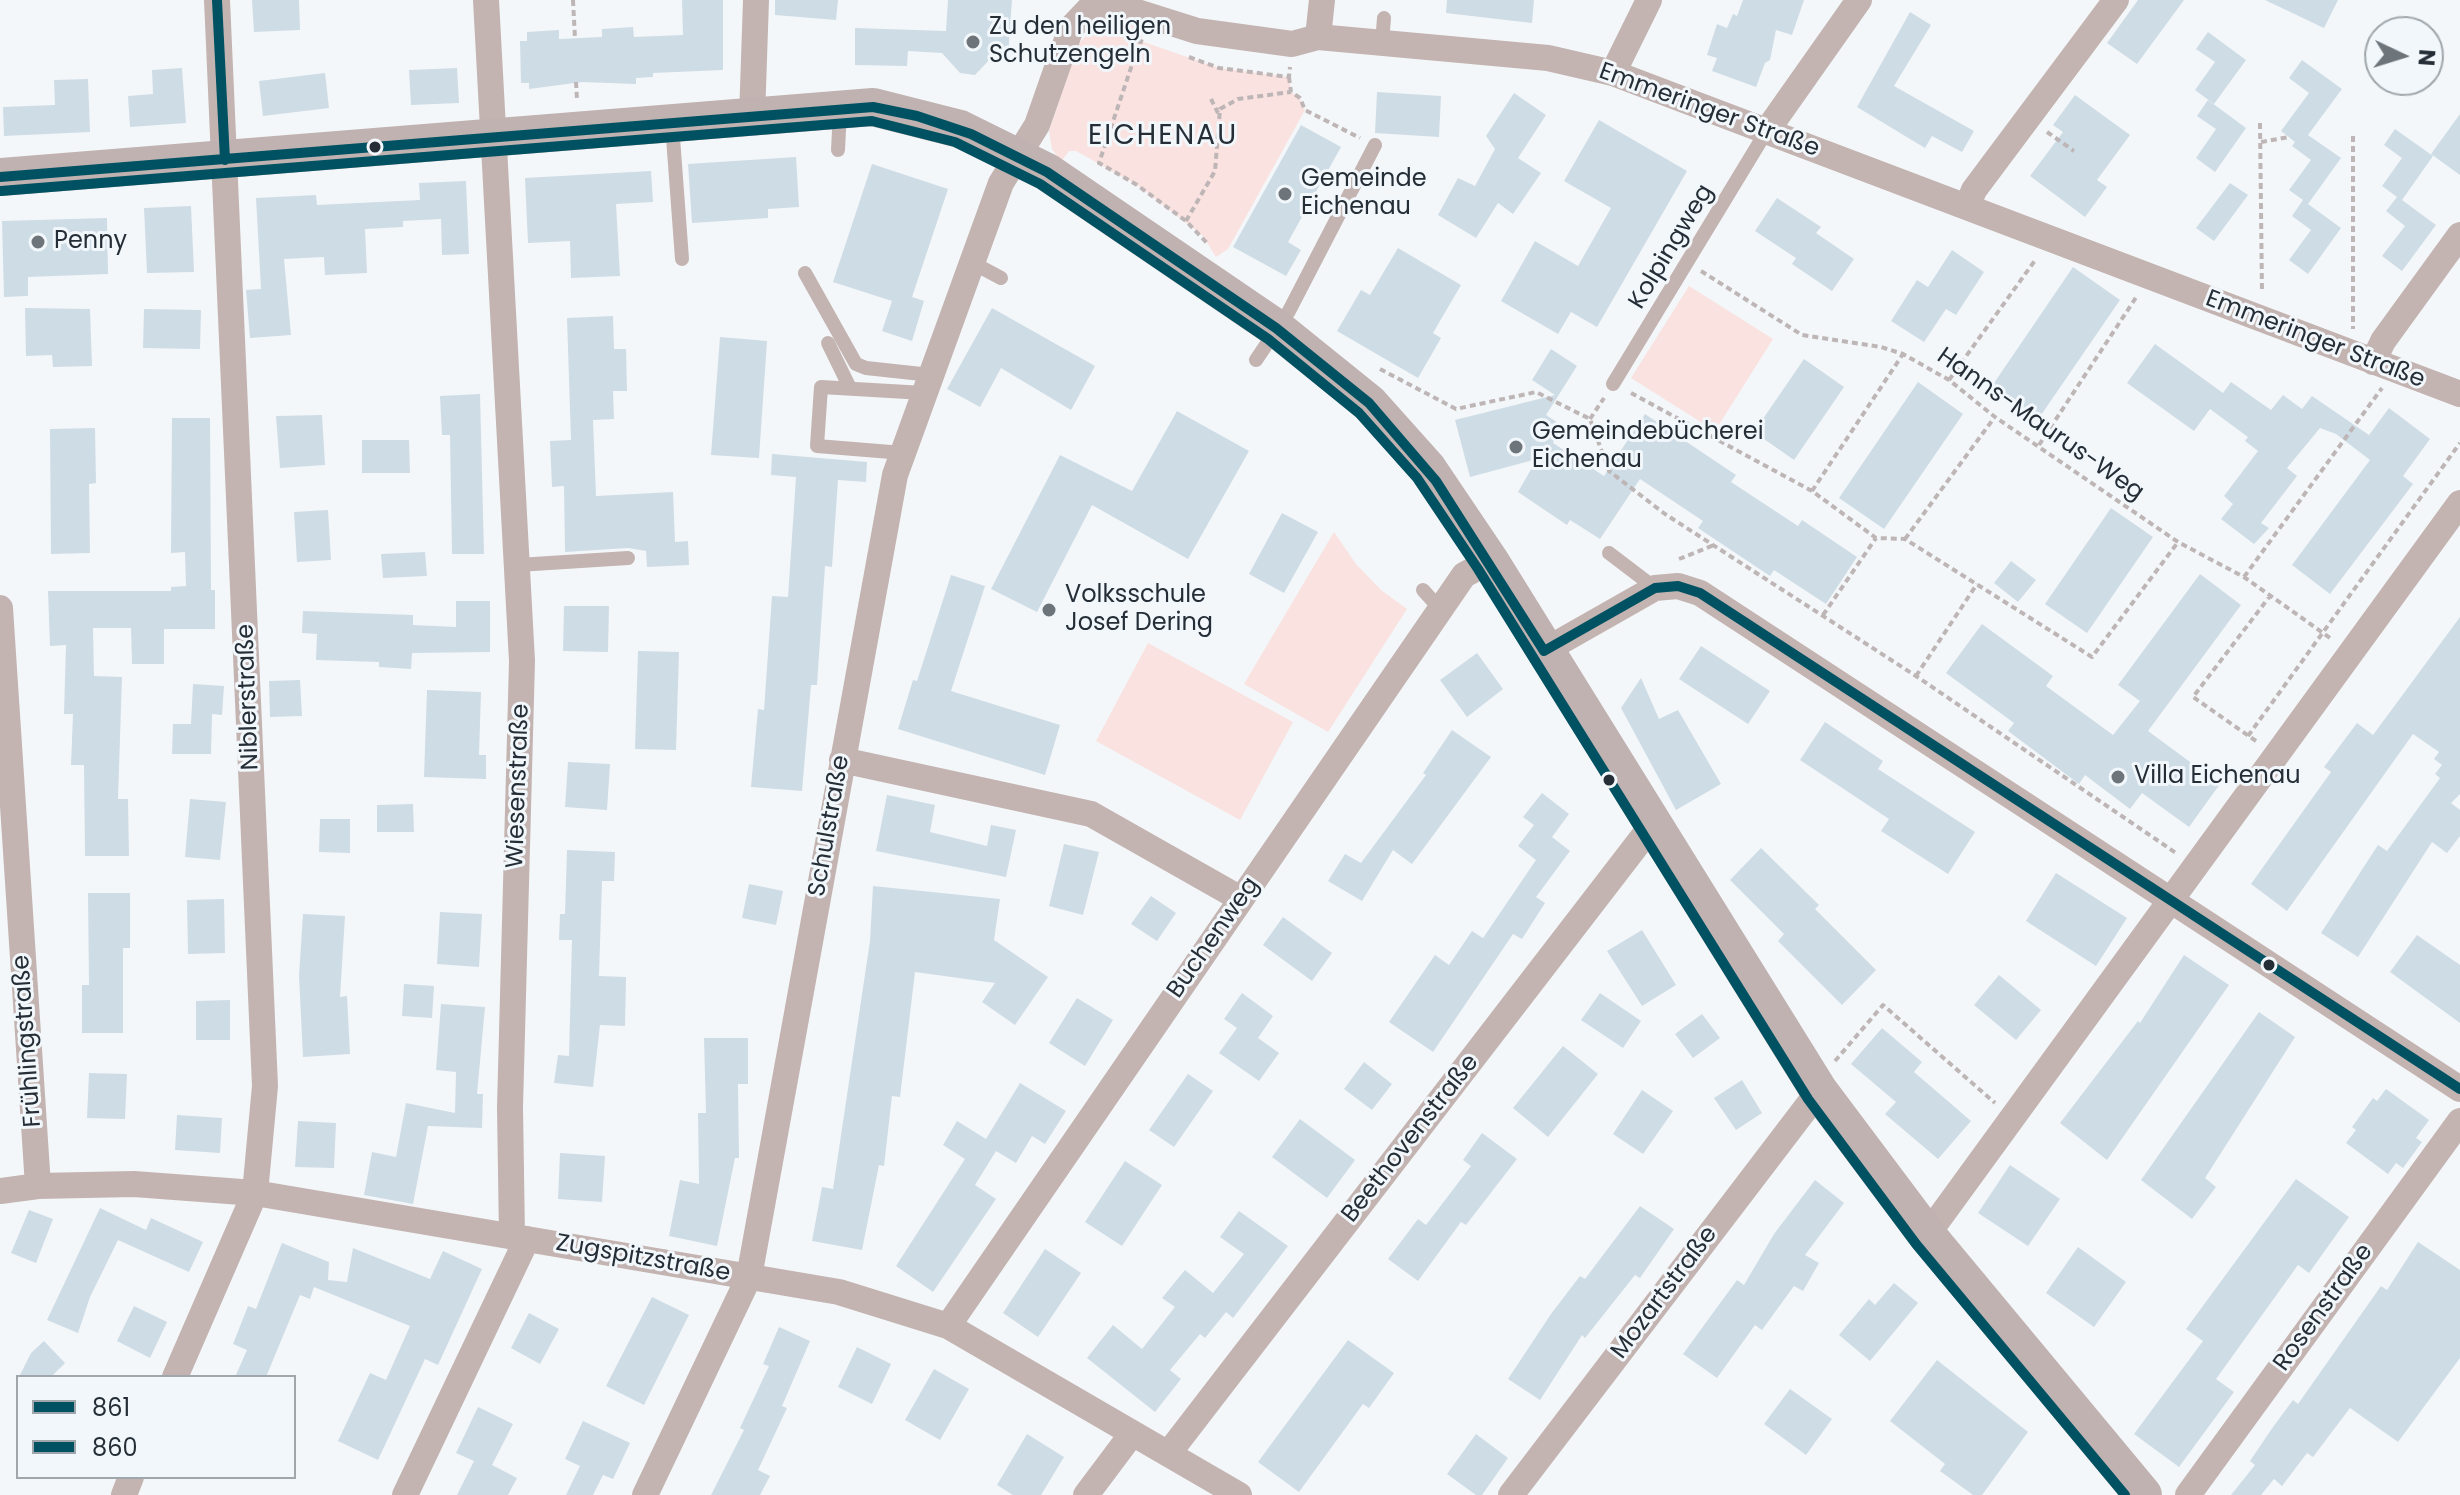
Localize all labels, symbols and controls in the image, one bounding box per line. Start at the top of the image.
place label: Zu den heiligen Schutzengeln [989,14,1171,70]
north arrow [2364,16,2444,96]
marker: Zu den heiligen Schutzengeln [964,33,982,51]
text: N [2410,48,2442,67]
street label: Emmeringer Straße [1595,58,1823,164]
district label: EICHENAU [1088,120,1238,154]
unlabelled marker [367,139,383,155]
place label: Gemeinde Eichenau [1301,166,1427,222]
street label: Kolpingweg [1624,180,1720,314]
marker: Gemeinde Eichenau [1276,185,1294,203]
place label: Penny [54,228,127,256]
marker: Penny [29,233,47,251]
street label: Emmeringer Straße [2201,285,2429,395]
street label: Hanns-Maurus-Weg [1931,343,2149,507]
place label: Gemeindebücherei Eichenau [1532,419,1764,475]
marker: Gemeindebücherei Eichenau [1507,438,1525,456]
place label: Volksschule Josef Dering [1065,582,1213,638]
marker: Volksschule Josef Dering [1040,601,1058,619]
street label: Niblerstraße [232,623,266,771]
street label: Wiesenstraße [502,703,536,869]
street label: Schulstraße [803,753,857,899]
place label: Villa Eichenau [2134,763,2301,791]
marker: Villa Eichenau [2109,768,2127,786]
unlabelled marker [1601,772,1617,788]
street label: Buchenweg [1162,872,1266,1004]
street label: Frühlingstraße [8,954,48,1128]
unlabelled marker [2261,957,2277,973]
street label: Beethovenstraße [1336,1049,1486,1229]
street label: Mozartstraße [1606,1221,1724,1365]
street label: Zugspitzstraße [554,1229,732,1289]
street label: Rosenstraße [2268,1239,2380,1377]
legend [16,1375,296,1479]
text: 861 [92,1391,130,1424]
text: 860 [92,1431,137,1464]

